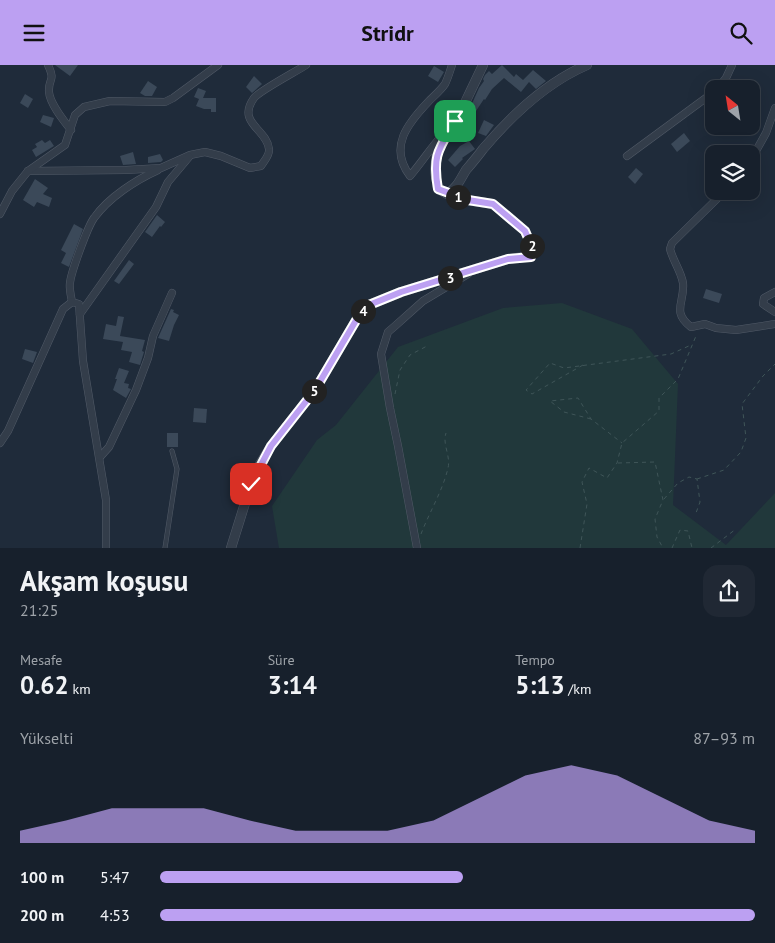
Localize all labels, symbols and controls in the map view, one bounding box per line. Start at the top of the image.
icon: menu [20,19,48,47]
text: Stridr [361,19,414,47]
icon: search [727,19,755,47]
north arrow [705,80,760,135]
map controls [705,80,760,200]
pin [434,100,476,142]
icon: arrive [441,107,469,135]
button: layers [705,145,760,200]
pin: 1 [446,185,470,209]
text: 1 [455,188,462,206]
pin: 2 [520,233,544,259]
text: 2 [529,237,536,255]
pin: 3 [438,265,462,291]
text: 3 [447,269,454,287]
pin: 4 [350,299,376,323]
text: 4 [360,302,367,320]
pin: 5 [302,379,326,403]
text: 5 [311,382,318,400]
pin [230,463,272,505]
icon: check [237,470,265,498]
text: Akşam koşusu [20,562,188,599]
button: share [703,565,755,617]
text: 21:25 [20,600,58,620]
text: Mesafe [20,651,62,669]
text: Süre [268,651,295,669]
text: Tempo [515,651,555,669]
text: 0.62 [20,669,69,701]
text: 3:14 [268,669,317,701]
text: 5:13 [515,669,565,701]
text: km [69,680,91,698]
text: /km [565,680,591,698]
text: Yükselti [20,728,73,748]
text: 87–93 m [693,728,755,748]
text: 100 m [20,867,64,887]
text: 5:47 [100,867,130,887]
text: 200 m [20,905,64,925]
text: 4:53 [100,905,130,925]

